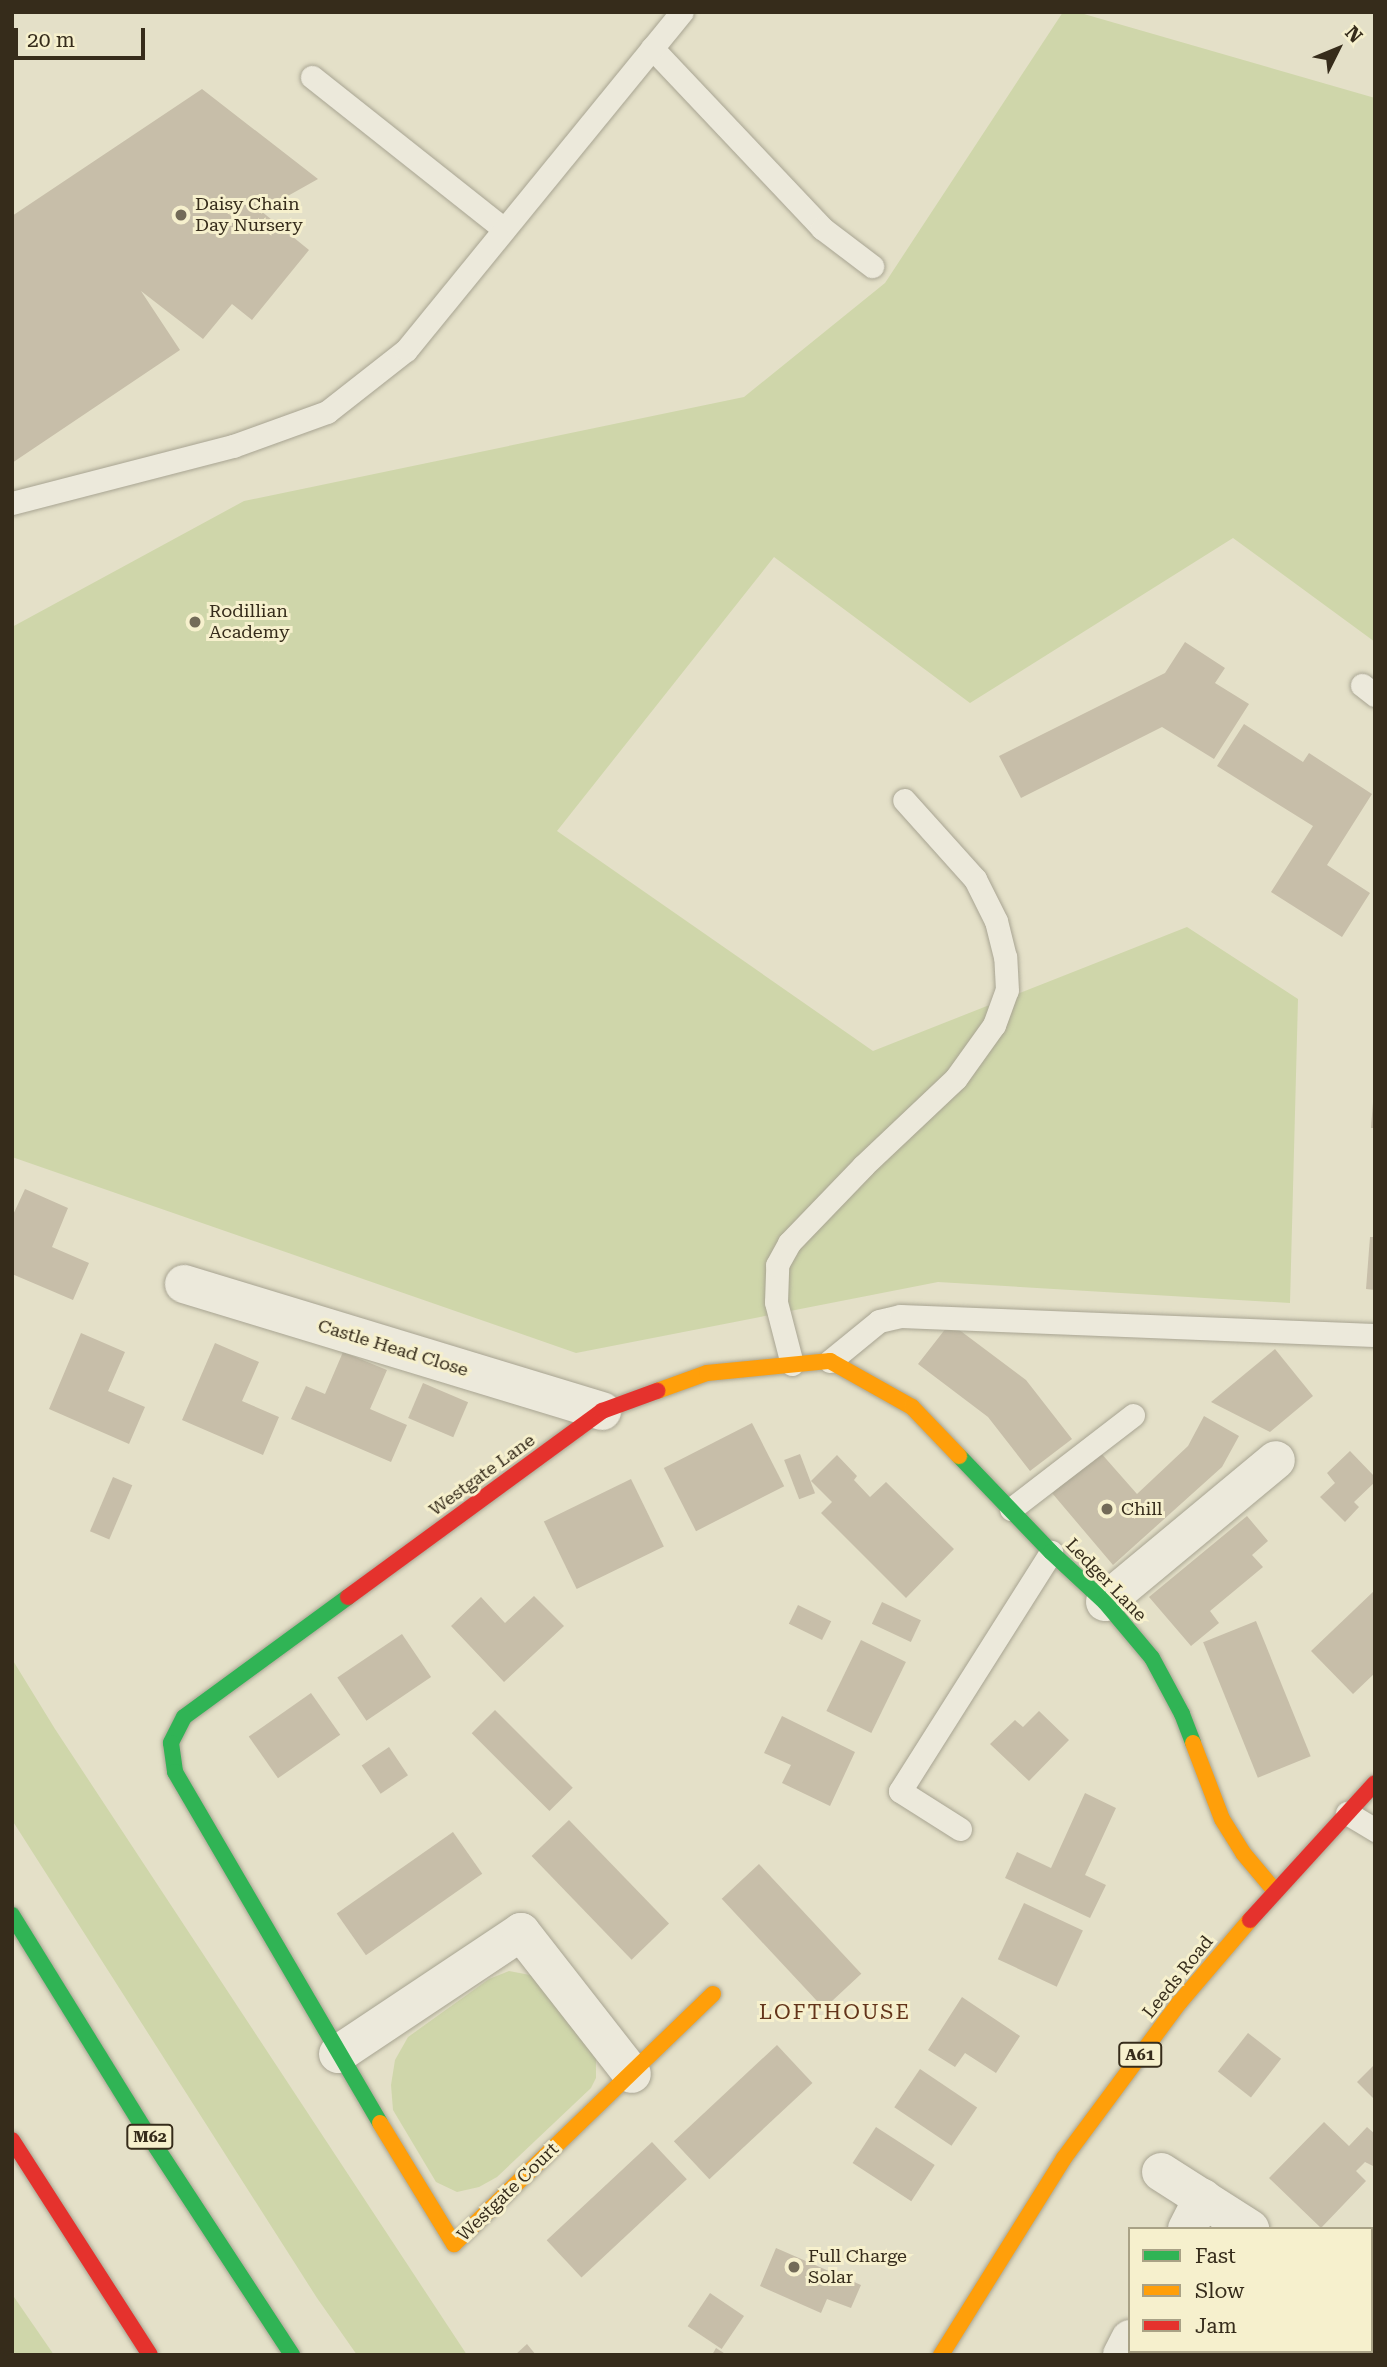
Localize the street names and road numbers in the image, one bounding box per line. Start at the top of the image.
street label: Castle Head Close [315,1315,471,1381]
street label: Westgate Lane [425,1429,539,1521]
street label: Ledger Lane [1061,1534,1151,1626]
street label: Leeds Road [1138,1931,1218,2023]
road number: A61 [1117,2042,1163,2068]
road number: M62 [125,2124,174,2150]
street label: Westgate Court [453,2138,563,2246]

